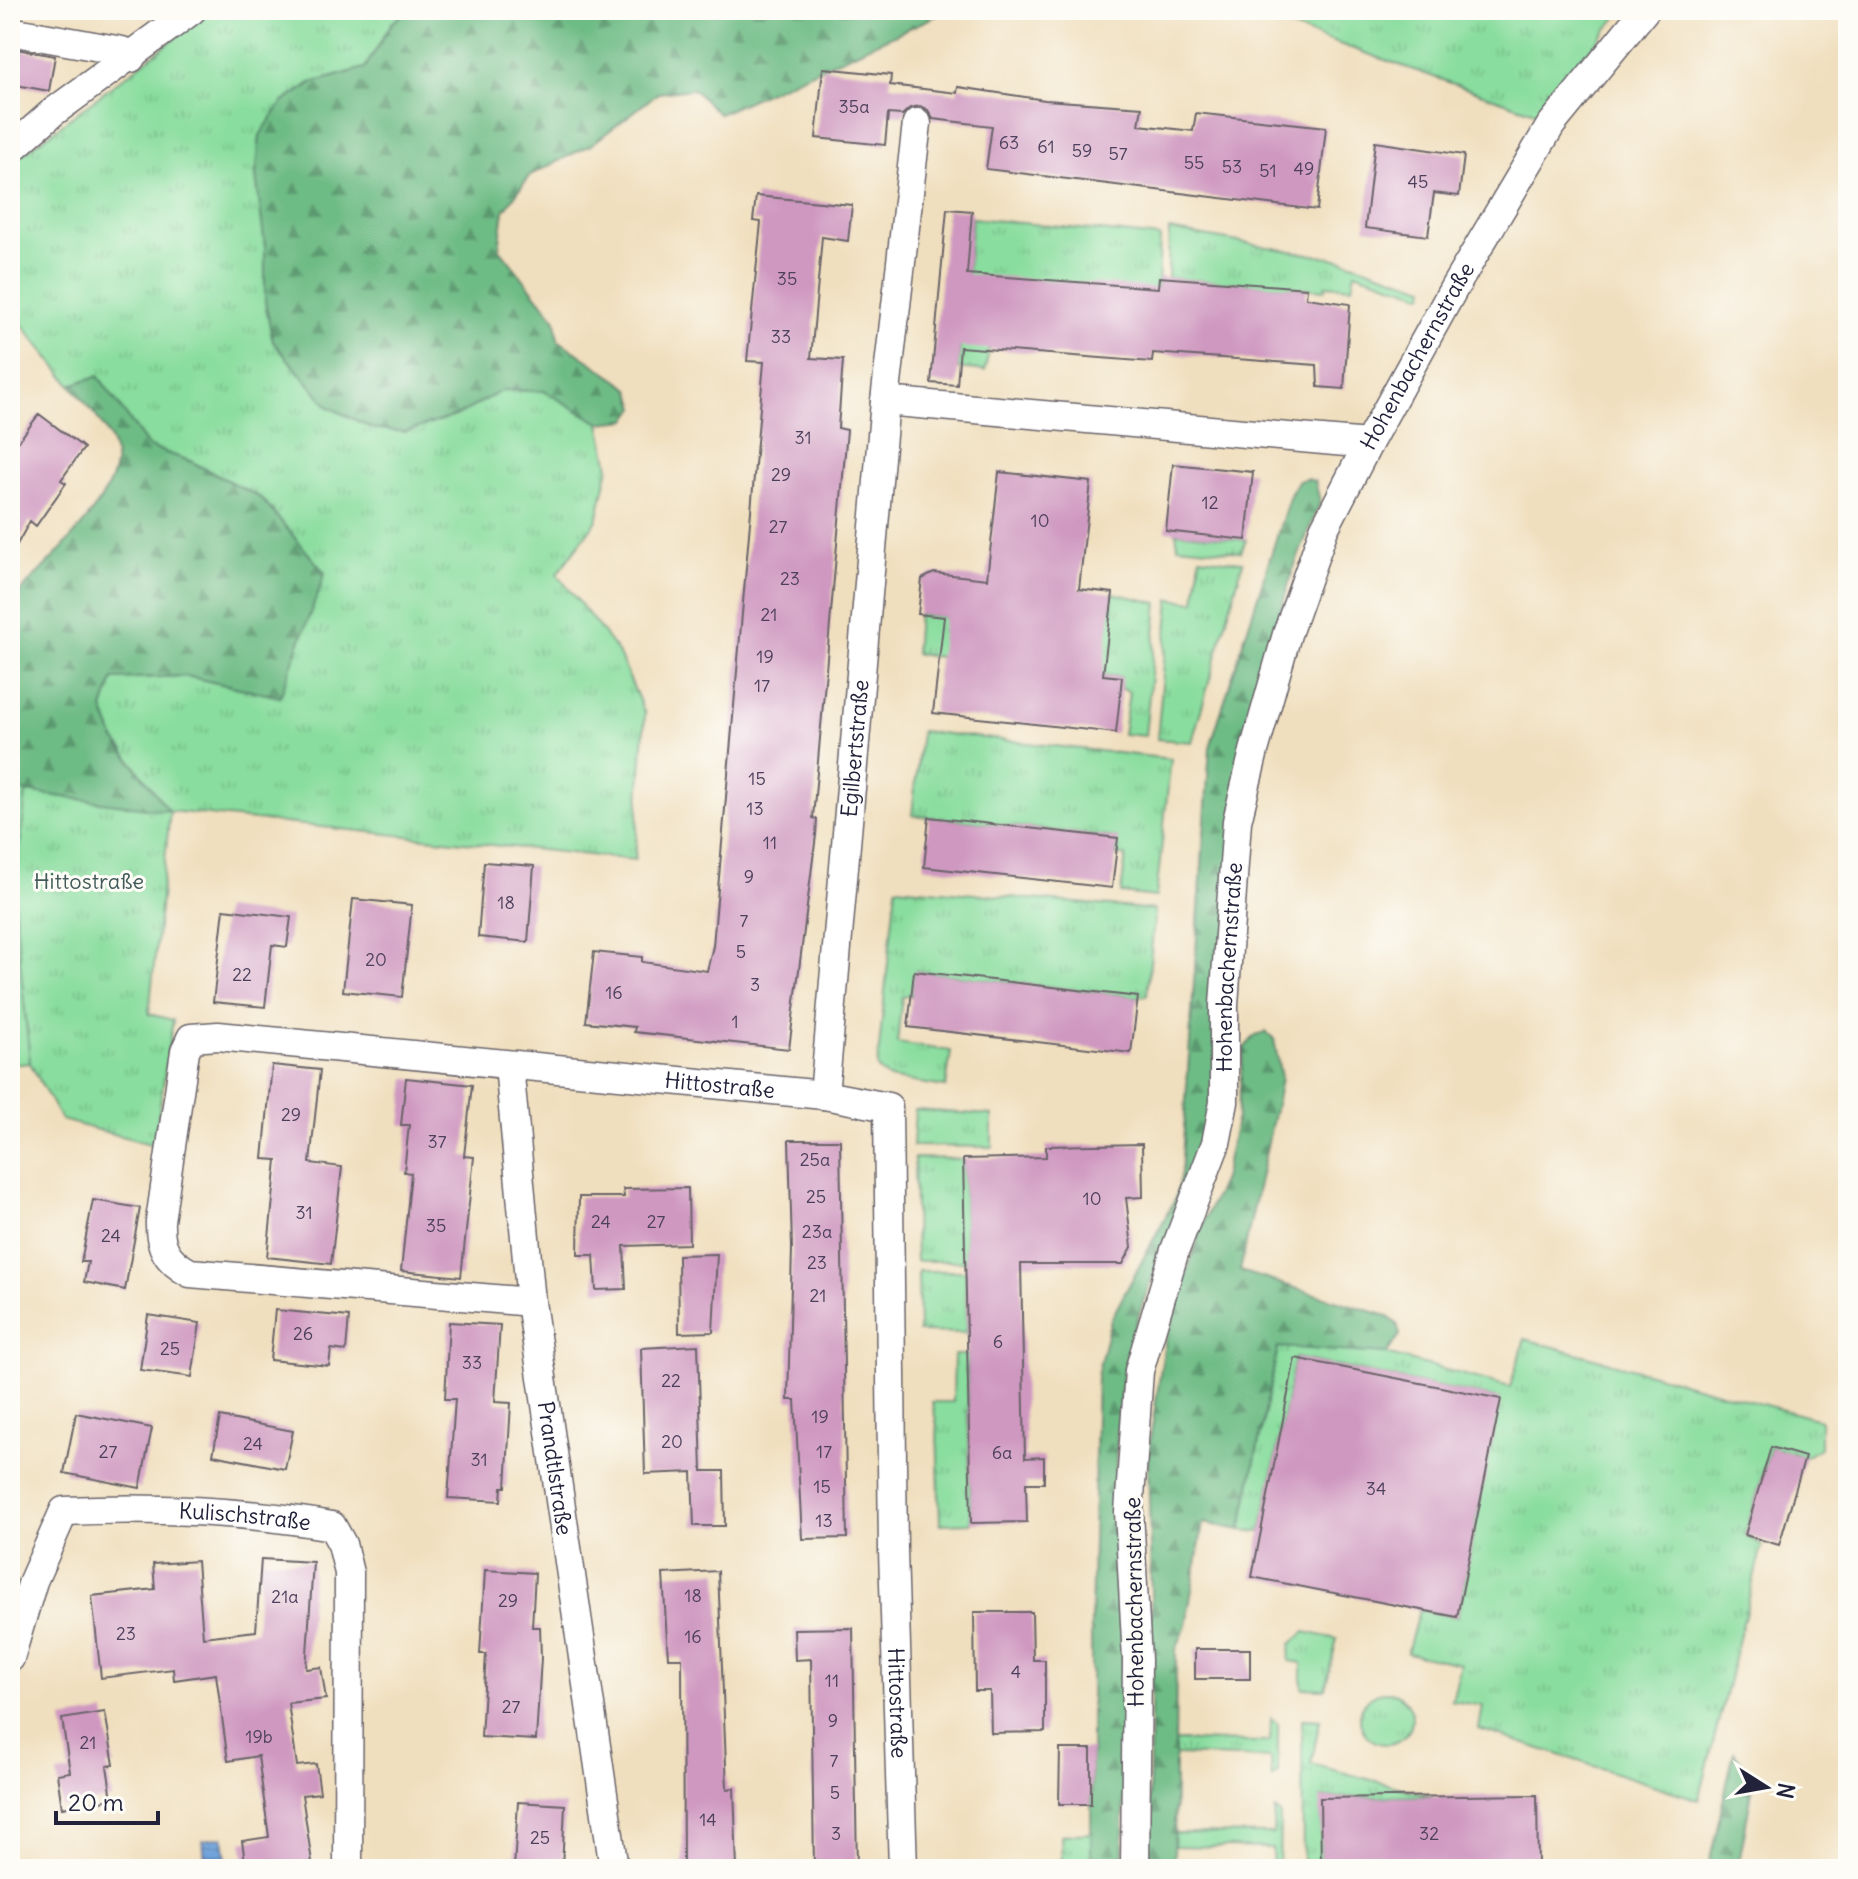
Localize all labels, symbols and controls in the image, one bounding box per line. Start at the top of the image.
house number: 35a [839,95,869,118]
house number: 63 [999,131,1019,154]
house number: 61 [1037,135,1055,158]
house number: 59 [1072,139,1092,162]
house number: 57 [1108,142,1128,165]
house number: 55 [1184,151,1204,174]
house number: 53 [1222,155,1242,178]
house number: 49 [1294,157,1314,180]
house number: 51 [1259,159,1277,182]
house number: 45 [1408,170,1428,193]
street label: Hohenbachernstraße [1354,257,1480,455]
house number: 35 [777,267,797,290]
house number: 33 [771,325,791,348]
house number: 31 [794,426,812,449]
house number: 29 [771,463,791,486]
house number: 12 [1201,491,1219,514]
house number: 10 [1031,509,1050,532]
house number: 27 [769,515,788,538]
house number: 23 [780,567,800,590]
house number: 21 [760,603,778,626]
house number: 19 [756,645,774,668]
house number: 17 [754,674,770,697]
street label: Egilbertstraße [834,679,874,818]
house number: 15 [748,767,766,790]
house number: 13 [746,797,764,820]
house number: 11 [763,831,777,854]
street label: Hohenbachernstraße [1210,861,1248,1072]
house number: 9 [744,865,754,888]
park label: Hittostraße [34,867,144,895]
house number: 18 [497,891,515,914]
house number: 7 [740,909,749,932]
house number: 5 [736,940,746,963]
house number: 20 [365,948,387,971]
house number: 22 [232,963,252,986]
house number: 3 [750,973,760,996]
house number: 16 [605,981,623,1004]
house number: 1 [731,1010,739,1033]
street label: Hittostraße [663,1066,776,1104]
house number: 29 [281,1103,301,1126]
house number: 37 [427,1130,447,1153]
house number: 25a [800,1148,830,1171]
house number: 25 [806,1185,826,1208]
house number: 10 [1083,1187,1102,1210]
house number: 31 [295,1201,313,1224]
house number: 24 [591,1210,611,1233]
house number: 27 [647,1210,666,1233]
house number: 35 [426,1214,446,1237]
house number: 23a [802,1220,832,1243]
house number: 24 [101,1224,121,1247]
house number: 23 [807,1251,827,1274]
house number: 21 [809,1284,827,1307]
house number: 26 [293,1322,313,1345]
house number: 6 [993,1330,1003,1353]
house number: 25 [160,1337,180,1360]
house number: 33 [462,1351,482,1374]
house number: 22 [661,1369,681,1392]
street label: Prandtlstraße [532,1399,579,1537]
house number: 19 [811,1405,829,1428]
house number: 20 [661,1430,683,1453]
house number: 24 [243,1432,263,1455]
house number: 27 [99,1440,118,1463]
house number: 17 [816,1440,832,1463]
house number: 6a [992,1441,1012,1464]
house number: 31 [470,1448,488,1471]
house number: 15 [813,1475,831,1498]
house number: 34 [1366,1477,1386,1500]
street label: Kulischstraße [178,1496,313,1536]
street label: Hohenbachernstraße [1118,1497,1150,1707]
house number: 13 [815,1509,833,1532]
house number: 18 [684,1584,702,1607]
house number: 21a [271,1585,299,1608]
house number: 29 [498,1589,518,1612]
house number: 23 [116,1622,136,1645]
house number: 16 [684,1625,702,1648]
street label: Hittostraße [882,1647,914,1759]
house number: 4 [1011,1660,1021,1683]
house number: 11 [825,1669,839,1692]
house number: 27 [502,1695,521,1718]
house number: 9 [828,1709,838,1732]
house number: 19b [245,1725,273,1748]
house number: 21 [79,1731,97,1754]
north arrow [1726,1747,1806,1827]
house number: 7 [830,1749,839,1772]
scale bar [56,1775,158,1825]
house number: 5 [830,1781,840,1804]
text: N [1770,1781,1801,1801]
text: 20 m [68,1787,124,1817]
house number: 14 [699,1808,717,1831]
house number: 3 [831,1822,841,1845]
house number: 32 [1419,1822,1439,1845]
house number: 25 [530,1826,550,1849]

